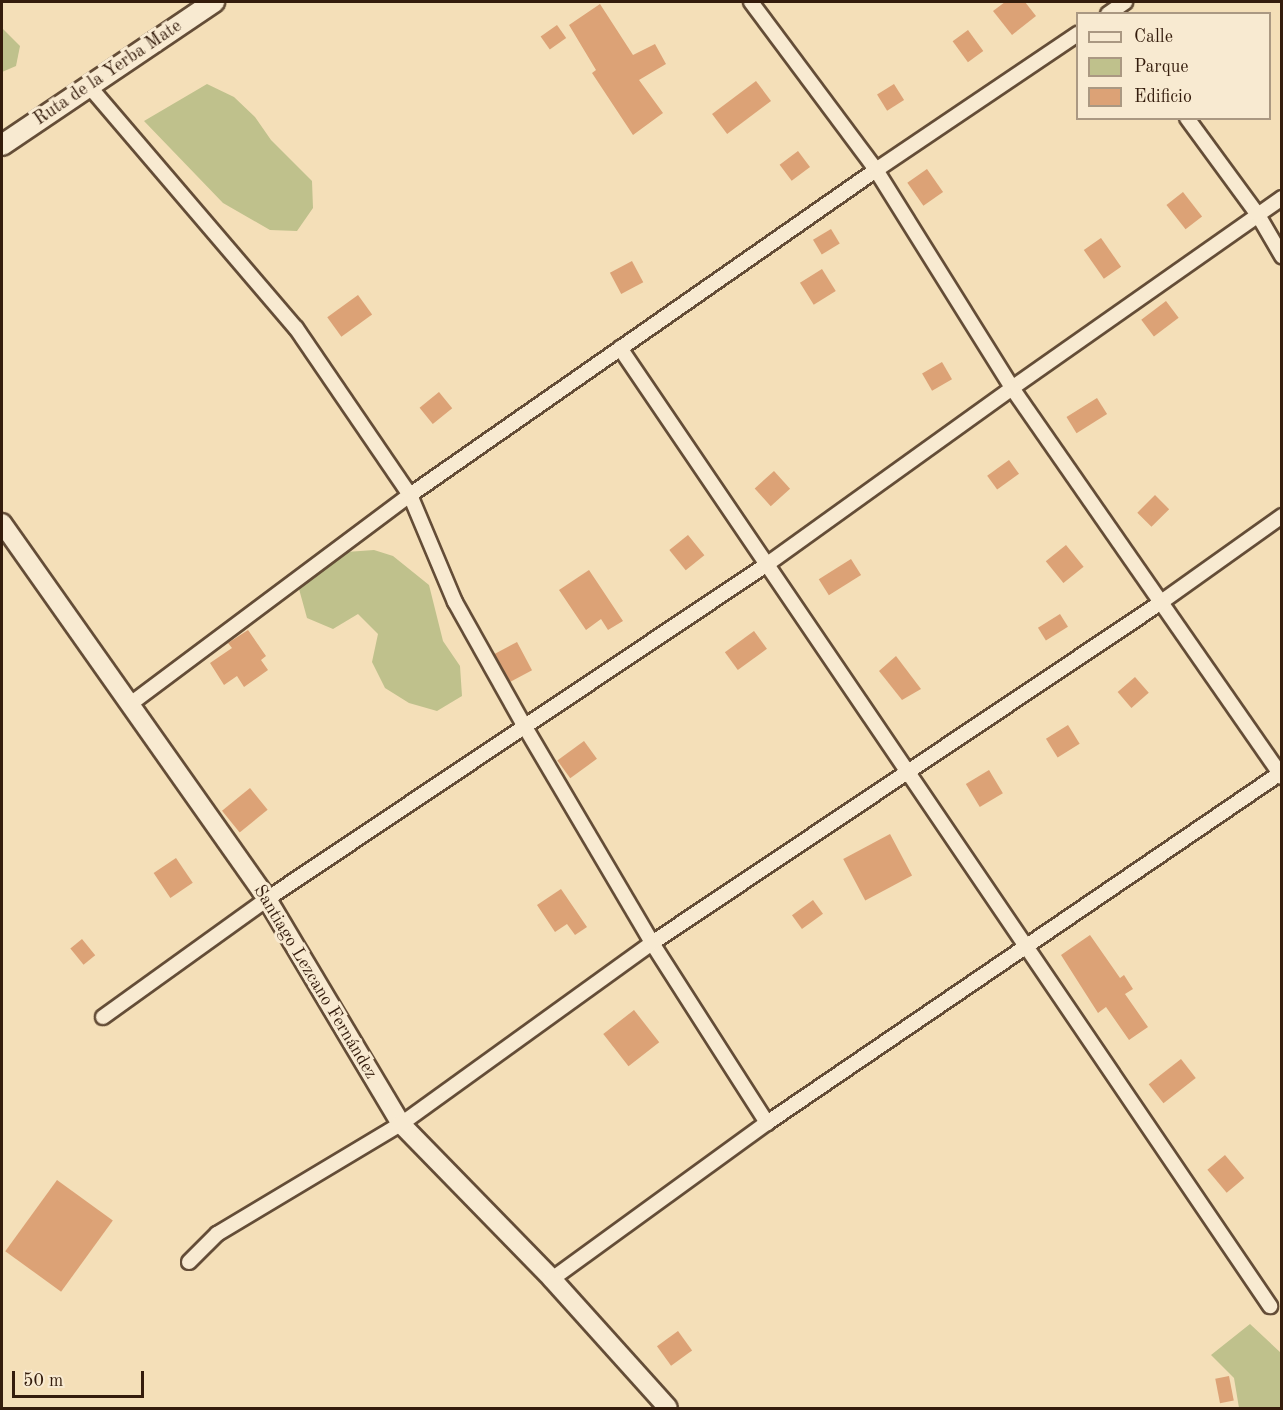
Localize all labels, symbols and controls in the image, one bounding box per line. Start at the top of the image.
legend [1076,12,1271,120]
street label: Ruta de la Yerba Mate [30,16,186,130]
text: Calle [1134,28,1173,46]
text: Parque [1134,58,1189,76]
text: Edificio [1134,88,1192,106]
street label: Santiago Lezcano Fernández [248,881,382,1083]
scale bar [15,1359,147,1397]
text: 50 m [23,1372,63,1390]

